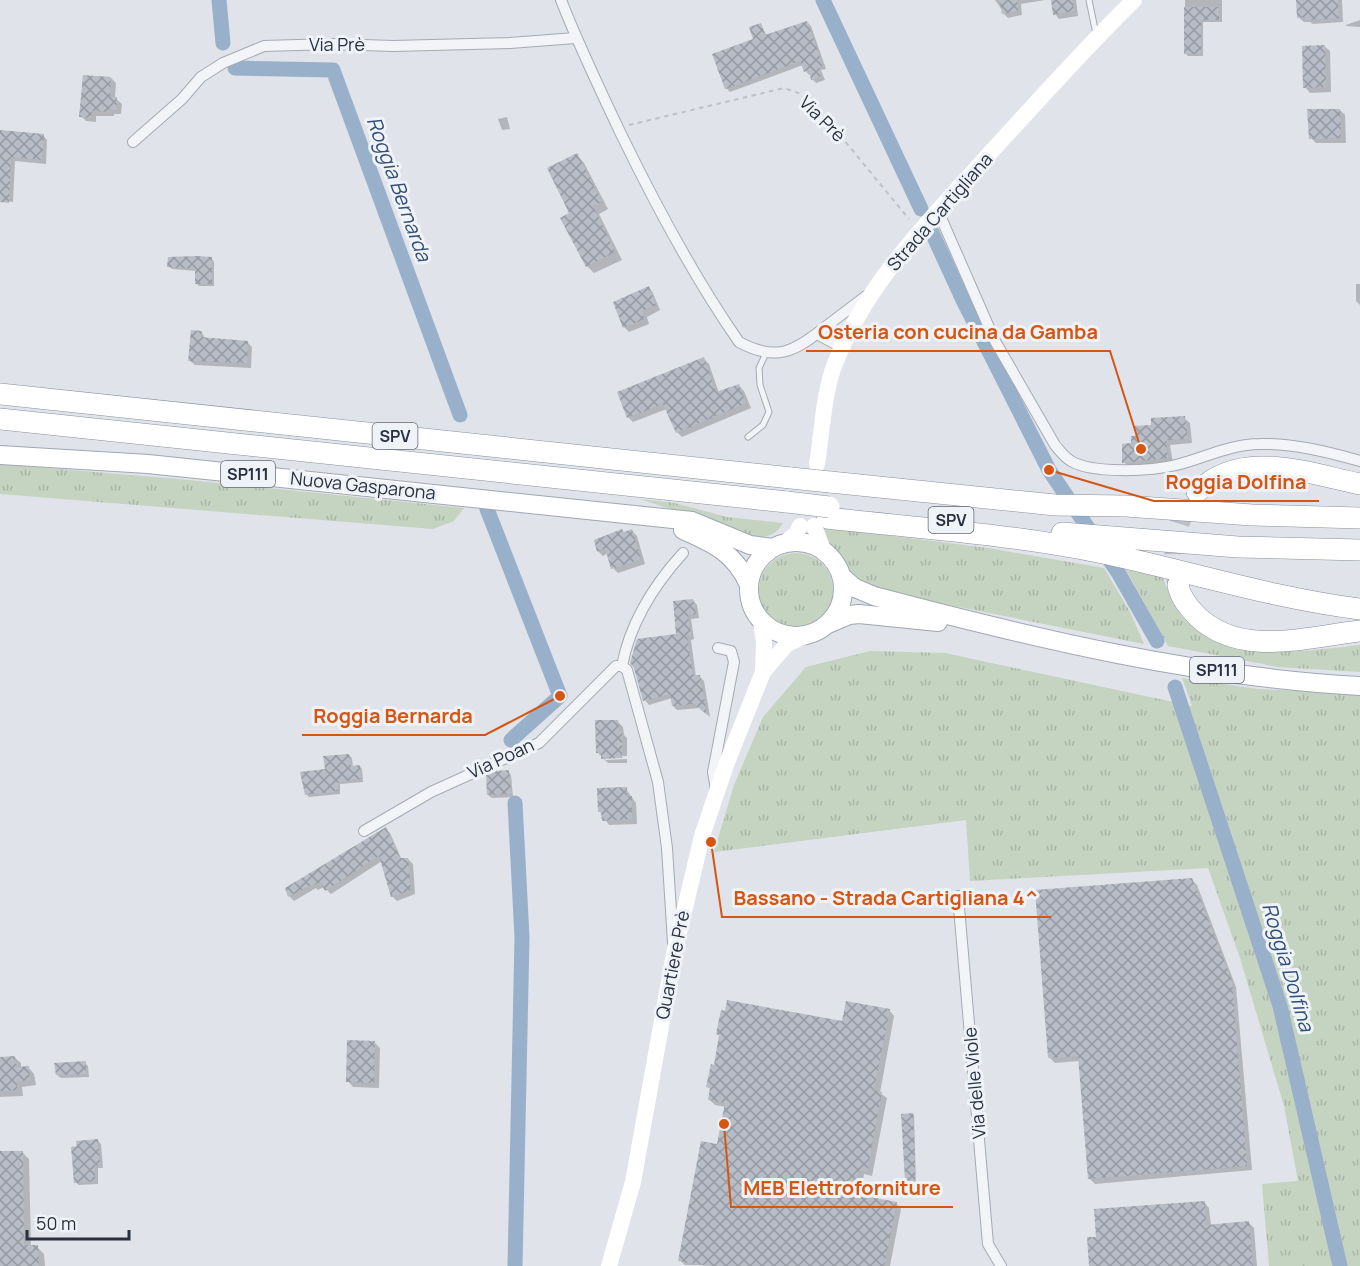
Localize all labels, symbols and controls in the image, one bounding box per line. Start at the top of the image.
street label: Via Prè [309,32,365,56]
street label: Via Prè [794,90,851,147]
water label: Roggia Bernarda [361,113,438,266]
street label: Strada Cartigliana [881,147,997,276]
callout: Osteria con cucina da Gamba [806,313,1110,351]
text: Osteria con cucina da Gamba [818,318,1098,345]
road number: SPV [372,423,418,449]
road number: SP111 [221,461,275,487]
callout: Roggia Dolfina [1154,463,1319,501]
street label: Nuova Gasparona [289,465,437,505]
text: Roggia Dolfina [1166,468,1306,495]
road number: SPV [928,507,974,533]
road number: SP111 [1190,657,1244,683]
callout: Roggia Bernarda [302,697,485,735]
text: Roggia Bernarda [313,702,473,729]
street label: Via Poan [464,732,538,784]
callout: Bassano - Strada Cartigliana 4^ [722,879,1051,917]
text: Bassano - Strada Cartigliana 4^ [734,884,1038,911]
water label: Roggia Dolfina [1256,899,1321,1035]
street label: Quartiere Prè [650,908,694,1021]
street label: Via delle Viole [957,1026,991,1140]
callout: MEB Elettroforniture [731,1169,953,1207]
text: MEB Elettroforniture [743,1174,941,1201]
scale bar [27,1203,129,1241]
text: 50 m [36,1211,76,1235]

